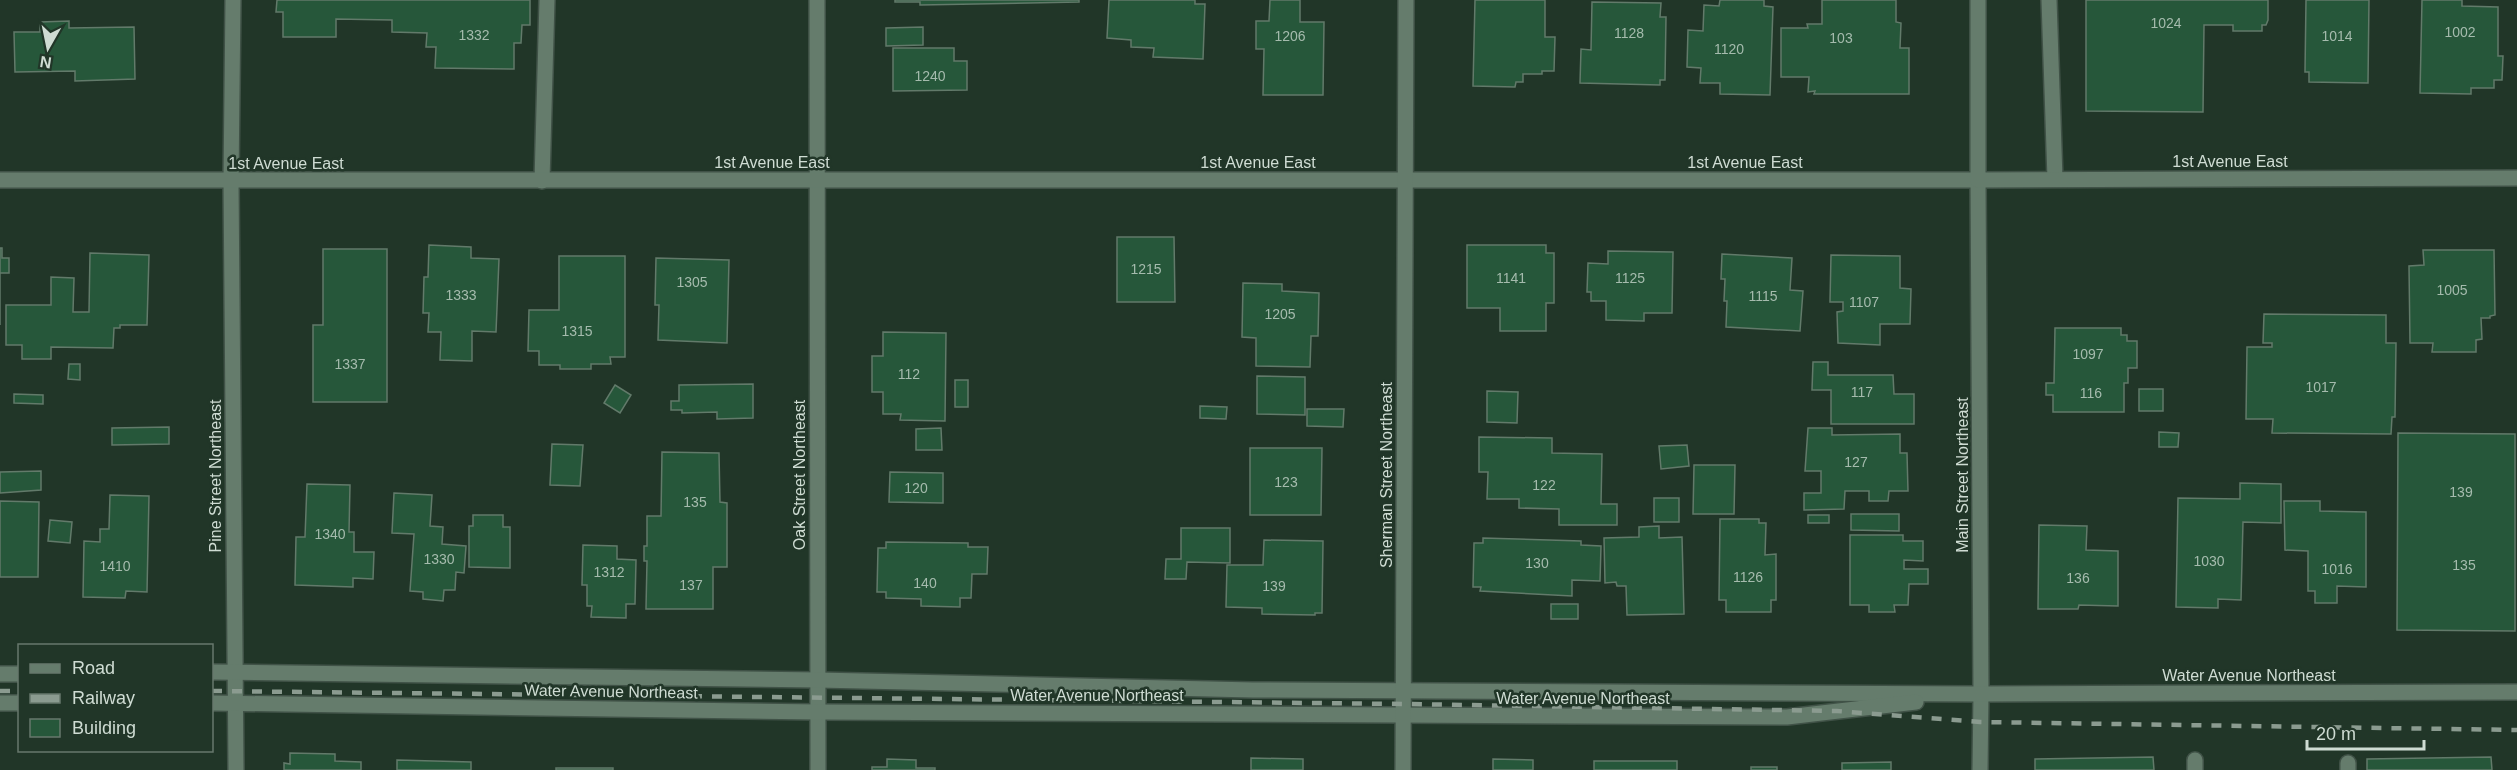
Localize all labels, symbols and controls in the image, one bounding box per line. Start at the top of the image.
house number: 1024 [2150,15,2182,31]
north arrow [18,18,78,78]
house number: 1002 [2444,24,2476,40]
house number: 1128 [1614,25,1644,41]
house number: 1332 [458,27,490,43]
house number: 1206 [1274,28,1306,44]
house number: 1014 [2321,28,2353,44]
house number: 103 [1829,30,1853,46]
house number: 1120 [1714,41,1744,57]
text: N [39,53,53,72]
house number: 1240 [914,68,946,84]
street label: 1st Avenue East [2172,153,2288,170]
street label: 1st Avenue East [714,154,830,171]
street label: 1st Avenue East [1200,154,1316,171]
street label: 1st Avenue East [1687,154,1803,171]
street label: 1st Avenue East [228,155,344,172]
house number: 1215 [1130,261,1162,277]
house number: 1141 [1496,270,1526,286]
house number: 1125 [1615,270,1645,286]
house number: 1305 [676,274,708,290]
house number: 1005 [2436,282,2468,298]
house number: 1333 [445,287,477,303]
house number: 1115 [1748,288,1778,304]
house number: 1107 [1849,294,1879,310]
house number: 1205 [1264,306,1296,322]
house number: 1315 [561,323,593,339]
house number: 1097 [2072,346,2104,362]
house number: 1337 [334,356,366,372]
house number: 112 [898,366,920,382]
house number: 1017 [2305,379,2337,395]
street label: Sherman Street Northeast [1378,382,1395,568]
house number: 117 [1851,384,1873,400]
house number: 116 [2080,385,2102,401]
street label: Main Street Northeast [1954,397,1971,553]
street label: Pine Street Northeast [207,399,224,552]
street label: Oak Street Northeast [791,399,808,550]
house number: 127 [1844,454,1868,470]
house number: 123 [1274,474,1298,490]
house number: 122 [1532,477,1556,493]
house number: 120 [904,480,928,496]
house number: 139 [2449,484,2473,500]
house number: 135 [683,494,707,510]
house number: 1340 [314,526,346,542]
house number: 1330 [423,551,455,567]
house number: 1030 [2193,553,2225,569]
house number: 130 [1525,555,1549,571]
house number: 135 [2452,557,2476,573]
house number: 1410 [99,558,131,574]
house number: 1016 [2321,561,2353,577]
house number: 1312 [593,564,625,580]
house number: 1126 [1733,569,1763,585]
house number: 136 [2066,570,2090,586]
house number: 140 [913,575,937,591]
house number: 137 [679,577,703,593]
house number: 139 [1262,578,1286,594]
legend [18,644,213,752]
text: Road [72,658,115,678]
street label: Water Avenue Northeast [2162,667,2336,684]
street label: Water Avenue Northeast [524,681,698,702]
street label: Water Avenue Northeast [1010,687,1184,704]
text: Railway [72,688,135,708]
street label: Water Avenue Northeast [1496,690,1670,707]
scale bar [2307,713,2424,751]
text: Building [72,718,136,738]
text: 20 m [2316,724,2356,744]

